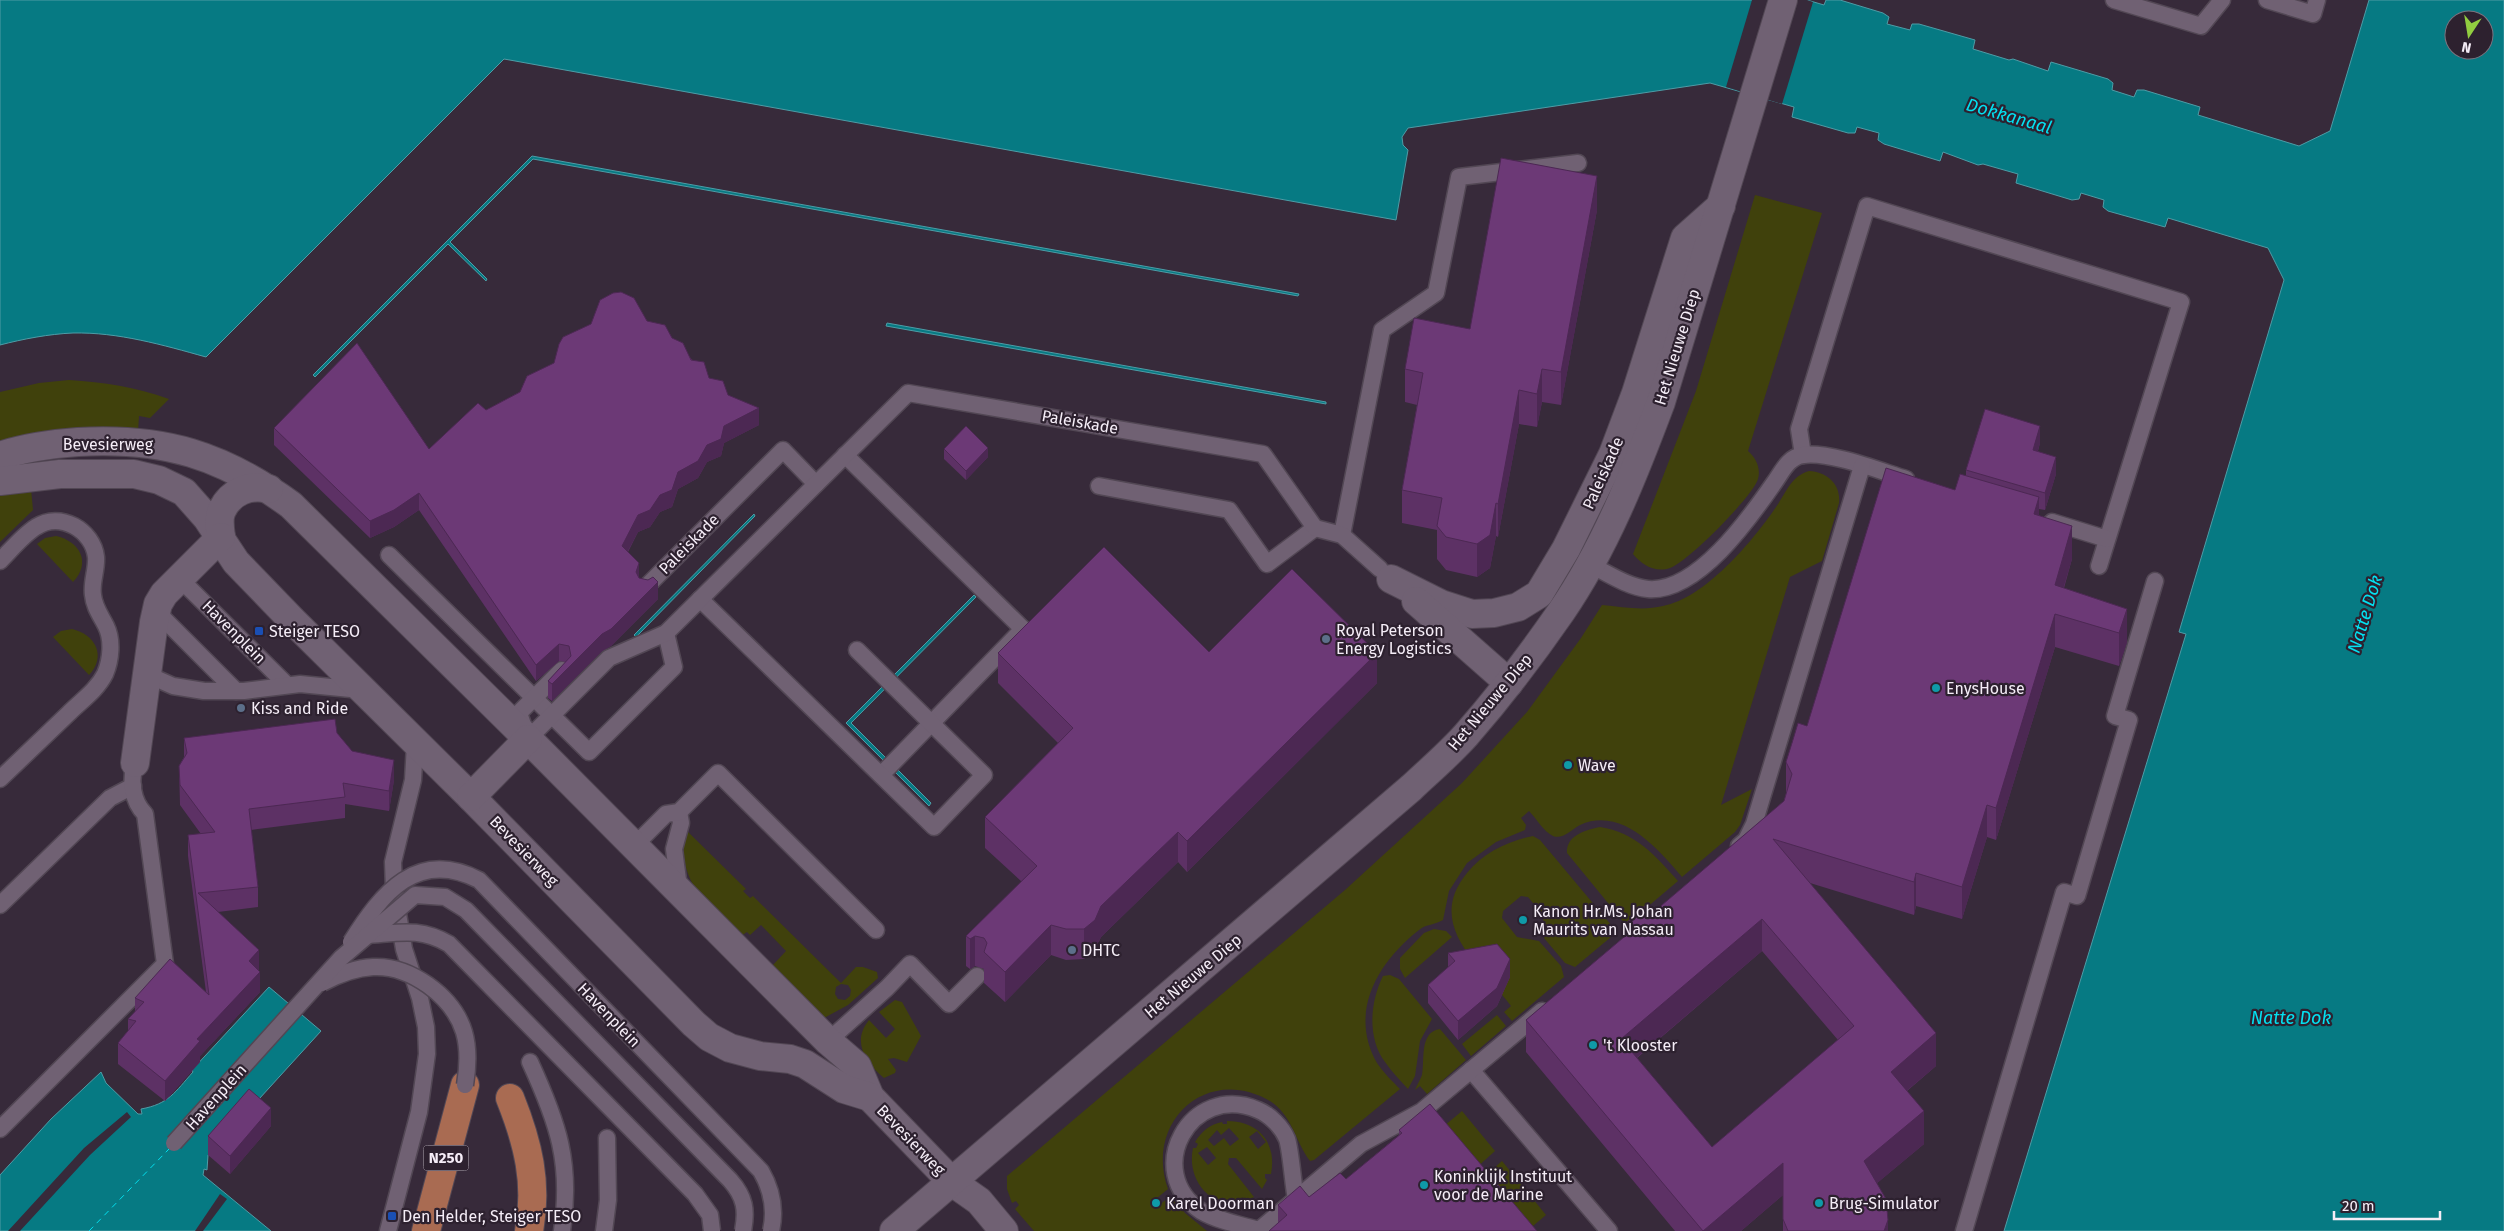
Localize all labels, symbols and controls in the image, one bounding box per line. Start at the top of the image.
north arrow [2444,10,2494,60]
text: N [2460,38,2473,57]
water label: Dokkanaal [1964,93,2054,139]
street label: Het Nieuwe Diep [1650,287,1704,407]
street label: Paleiskade [1040,406,1120,438]
street label: Paleiskade [1579,434,1627,512]
street label: Bevesierweg [63,435,154,454]
street label: Paleiskade [655,510,723,578]
water label: Natte Dok [2343,572,2387,656]
street label: Havenplein [198,596,270,668]
place label: Royal Peterson Energy Logistics [1336,621,1452,658]
place label: Steiger TESO [269,622,360,641]
marker: Steiger TESO [253,625,265,637]
marker: Royal Peterson Energy Logistics [1320,633,1332,645]
street label: Het Nieuwe Diep [1444,650,1536,754]
place label: EnysHouse [1946,679,2025,698]
marker: EnysHouse [1930,682,1942,694]
place label: Kiss and Ride [251,699,348,718]
marker: Kiss and Ride [235,702,247,714]
place label: Wave [1578,756,1616,775]
marker: Wave [1562,759,1574,771]
street label: Bevesierweg [486,812,563,891]
place label: Kanon Hr.Ms. Johan Maurits van Nassau [1533,902,1674,939]
marker: Kanon Hr.Ms. Johan Maurits van Nassau [1517,914,1529,926]
street label: Het Nieuwe Diep [1141,930,1245,1022]
place label: DHTC [1082,941,1120,960]
marker: DHTC [1066,944,1078,956]
street label: Havenplein [574,979,644,1051]
water label: Natte Dok [2251,1007,2331,1029]
place label: 't Klooster [1603,1036,1678,1055]
marker: 't Klooster [1587,1039,1599,1051]
street label: Havenplein [182,1060,250,1134]
street label: Bevesierweg [873,1101,950,1180]
road number: N250 [424,1146,468,1170]
place label: Koninklijk Instituut voor de Marine [1434,1167,1572,1204]
marker: Koninklijk Instituut voor de Marine [1418,1179,1430,1191]
scale bar [2334,1188,2440,1220]
place label: Karel Doorman [1166,1194,1274,1213]
place label: Brug-Simulator [1829,1194,1940,1213]
marker: Karel Doorman [1150,1197,1162,1209]
marker: Brug-Simulator [1813,1197,1825,1209]
text: 20 m [2342,1197,2375,1215]
place label: Den Helder, Steiger TESO [402,1207,581,1226]
marker: Den Helder, Steiger TESO [386,1210,398,1222]

